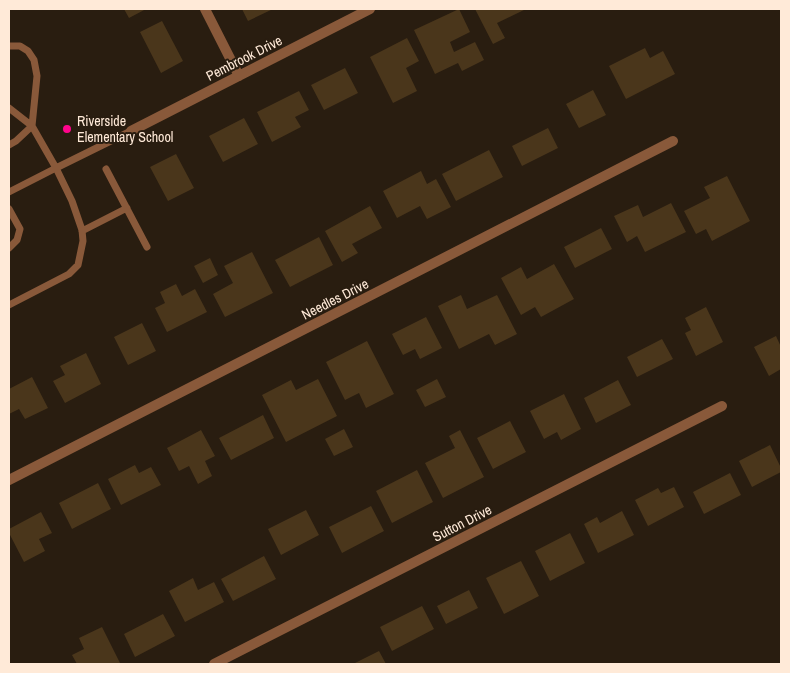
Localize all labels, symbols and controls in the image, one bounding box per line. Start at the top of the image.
street label: Pembrook Drive [203,31,285,85]
place label: Riverside Elementary School [77,112,173,146]
marker: Riverside Elementary School [61,123,73,135]
street label: Needles Drive [299,274,371,324]
street label: Sutton Drive [429,500,495,546]

